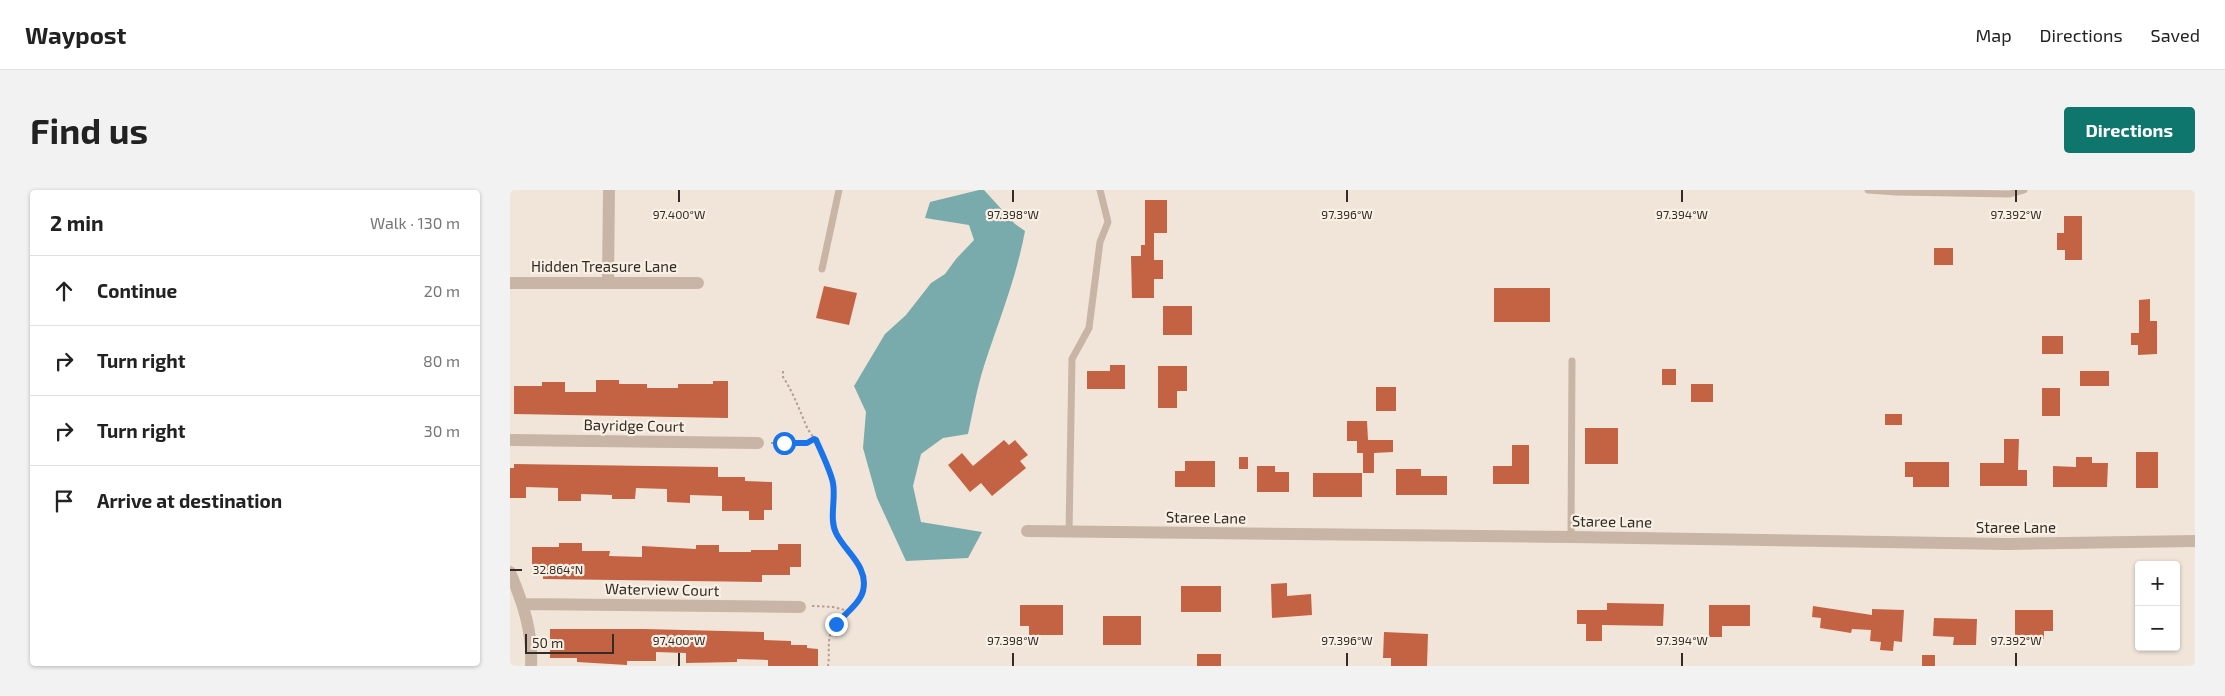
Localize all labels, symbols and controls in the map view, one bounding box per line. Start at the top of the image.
text: Waypost [25,20,126,49]
text: Map [1975,24,2012,46]
text: Directions [2040,24,2123,46]
text: Saved [2151,24,2200,46]
button: Directions [2064,107,2195,153]
text: Find us [30,109,148,151]
text: 97.400°W [653,207,705,221]
text: 97.398°W [987,207,1039,221]
text: 97.396°W [1321,207,1373,221]
text: 97.394°W [1656,207,1708,221]
text: 97.392°W [1990,207,2042,221]
text: 2 min [50,210,104,235]
text: Walk · 130 m [370,213,460,232]
street label: Hidden Treasure Lane [531,257,677,275]
icon: ahead [50,277,78,305]
text: Continue [97,279,177,302]
text: 20 m [424,281,460,300]
icon: right [50,347,78,375]
text: Turn right [97,349,185,372]
text: 80 m [423,351,460,370]
street label: Bayridge Court [583,415,685,435]
icon: right [50,417,78,445]
text: Turn right [97,419,185,442]
text: 30 m [424,421,460,440]
route start [773,432,796,455]
icon: arrive [50,487,78,515]
text: Arrive at destination [97,489,282,512]
street label: Staree Lane [1166,507,1246,527]
street label: Staree Lane [1572,511,1652,531]
street label: Staree Lane [1976,518,2056,536]
map controls [2135,561,2180,651]
button: + [2135,561,2180,606]
text: 32.864°N [533,562,583,576]
street label: Waterview Court [605,579,720,599]
button: − [2135,606,2180,651]
route end [825,613,848,636]
scale bar [525,631,614,654]
text: 97.400°W [653,633,705,647]
text: 97.398°W [987,633,1039,647]
text: 97.396°W [1321,633,1373,647]
text: 97.394°W [1656,633,1708,647]
text: 97.392°W [1990,633,2042,647]
text: 50 m [532,634,563,651]

